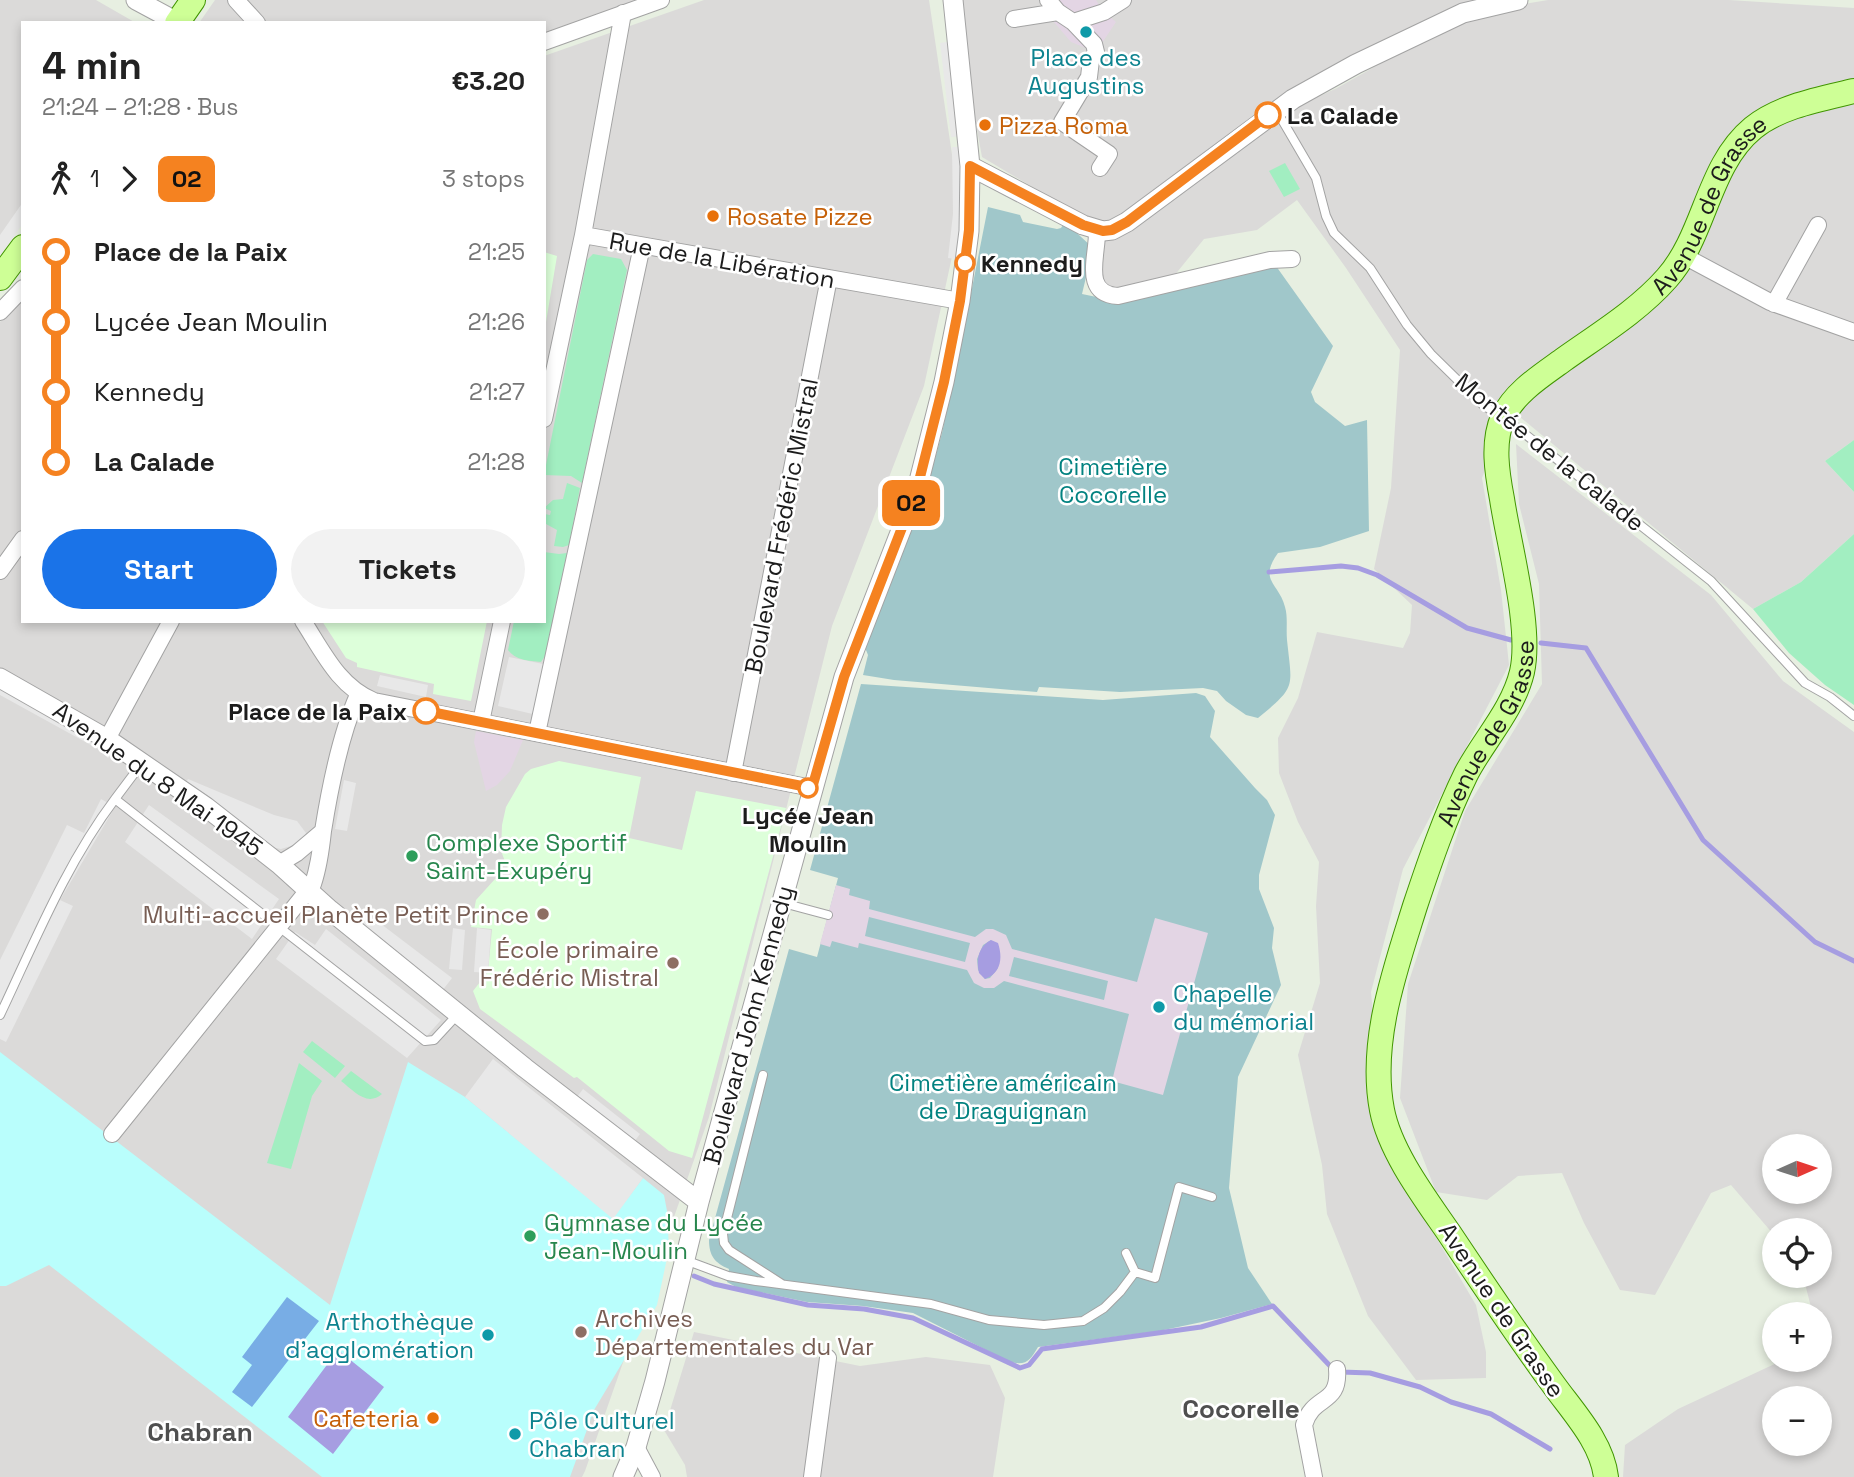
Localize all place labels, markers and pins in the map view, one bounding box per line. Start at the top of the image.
marker: Place des Augustins [1078,24,1094,40]
place label: Place des Augustins [1028,42,1144,101]
place label: La Calade [1287,100,1398,131]
marker: La Calade [1255,102,1281,128]
place label: Pizza Roma [999,110,1129,141]
marker: Pizza Roma [977,117,993,133]
place label: Rosate Pizze [727,201,873,232]
marker: Rosate Pizze [705,208,721,224]
place label: Kennedy [981,248,1083,279]
marker: Kennedy [955,253,975,273]
place label: Place de la Paix [228,696,407,727]
marker: Place de la Paix [413,698,439,724]
marker: Lycée Jean Moulin [798,778,818,798]
place label: Lycée Jean Moulin [742,800,874,859]
place label: Complexe Sportif Saint-Exupéry [426,827,627,886]
marker: Complexe Sportif Saint-Exupéry [404,848,420,864]
place label: Multi-accueil Planète Petit Prince [143,899,529,930]
marker: Multi-accueil Planète Petit Prince [535,906,551,922]
place label: École primaire Frédéric Mistral [480,934,659,993]
marker: École primaire Frédéric Mistral [665,955,681,971]
place label: Chapelle du mémorial [1173,978,1314,1037]
marker: Chapelle du mémorial [1151,999,1167,1015]
place label: Gymnase du Lycée Jean-Moulin [544,1207,763,1266]
marker: Gymnase du Lycée Jean-Moulin [522,1228,538,1244]
place label: Archives Départementales du Var [595,1303,874,1362]
place label: Arthothèque d'agglomération [285,1306,474,1365]
marker: Archives Départementales du Var [573,1324,589,1340]
marker: Arthothèque d'agglomération [480,1327,496,1343]
place label: Cafeteria [313,1403,419,1434]
place label: Pôle Culturel Chabran [529,1405,675,1464]
marker: Cafeteria [425,1410,441,1426]
marker: Pôle Culturel Chabran [507,1426,523,1442]

